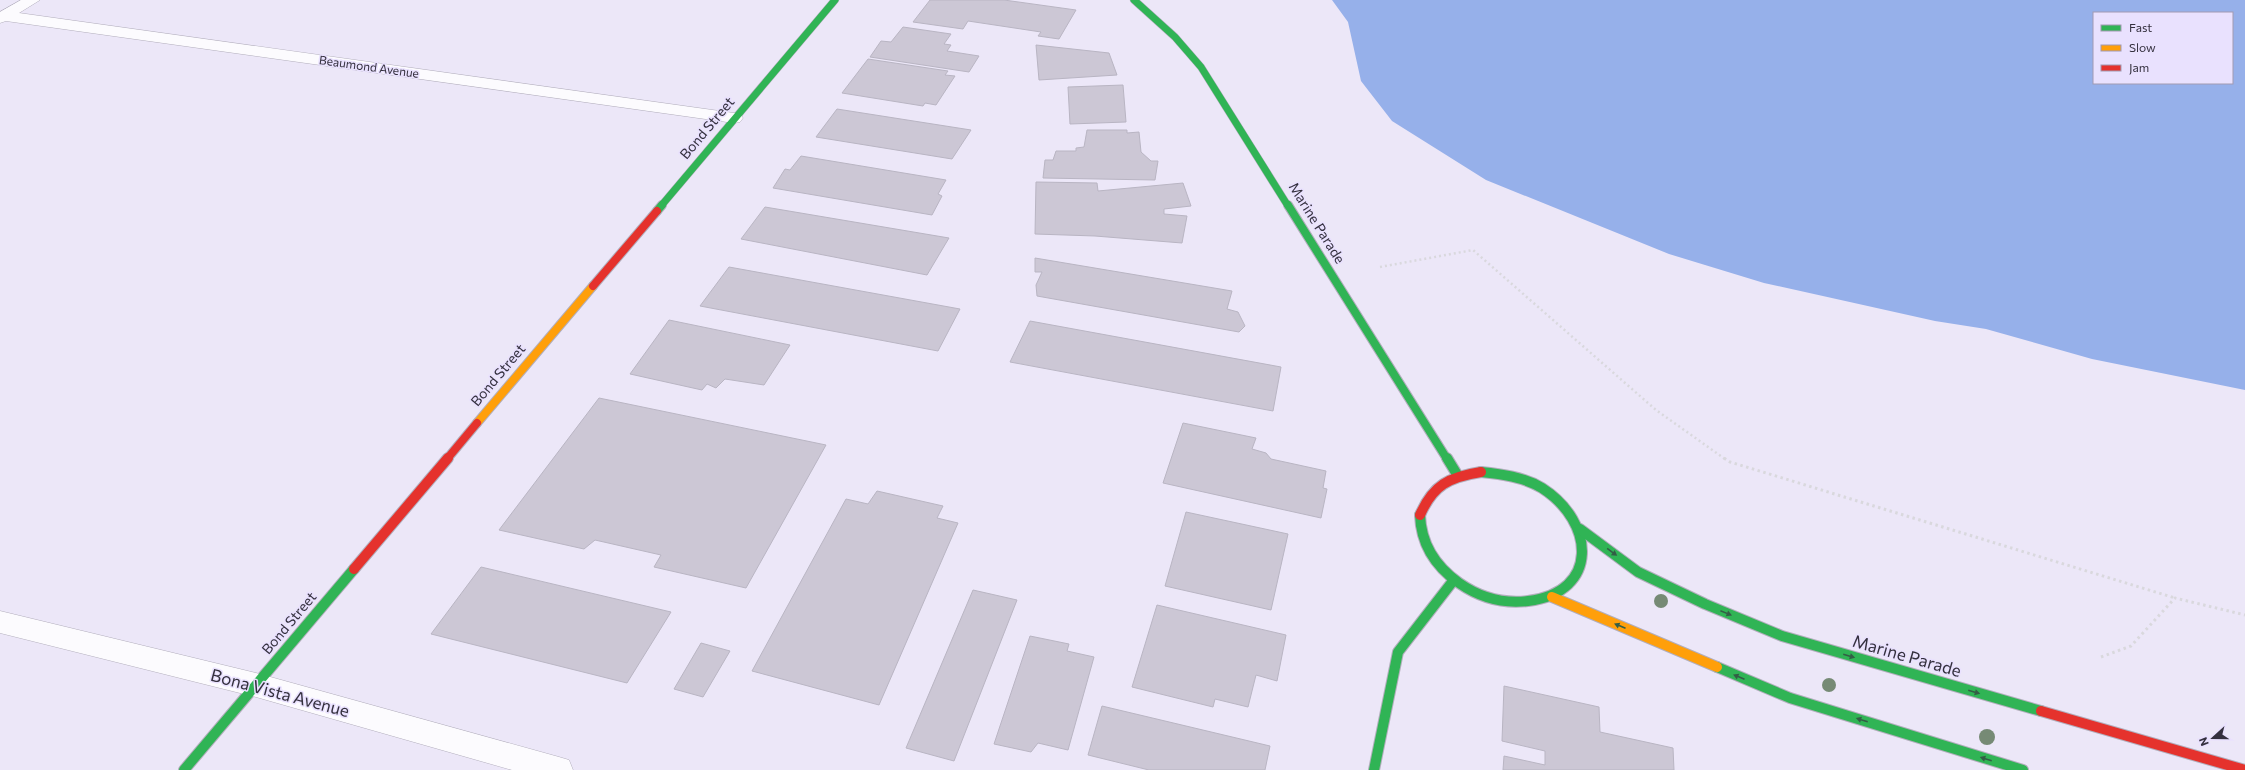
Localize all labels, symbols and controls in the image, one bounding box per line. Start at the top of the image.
legend [2093,12,2233,84]
text: Fast [2129,20,2152,34]
text: Slow [2129,40,2156,54]
street label: Beaumond Avenue [318,52,420,80]
text: Jam [2129,60,2149,75]
street label: Bond Street [676,93,738,162]
street label: Marine Parade [1286,179,1349,266]
street label: Bond Street [467,340,529,409]
one-way arrow [1606,548,1617,556]
street label: Bond Street [258,588,320,657]
one-way arrow [1721,610,1732,616]
one-way arrow [1613,622,1625,628]
street label: Marine Parade [1850,630,1964,681]
one-way arrow [1843,653,1855,659]
street label: Bona Vista Avenue [209,664,352,721]
one-way arrow [1733,673,1745,679]
one-way arrow [1968,689,1980,695]
one-way arrow [1855,717,1867,723]
north arrow [2193,718,2233,758]
text: N [2196,736,2211,748]
one-way arrow [1979,755,1991,761]

